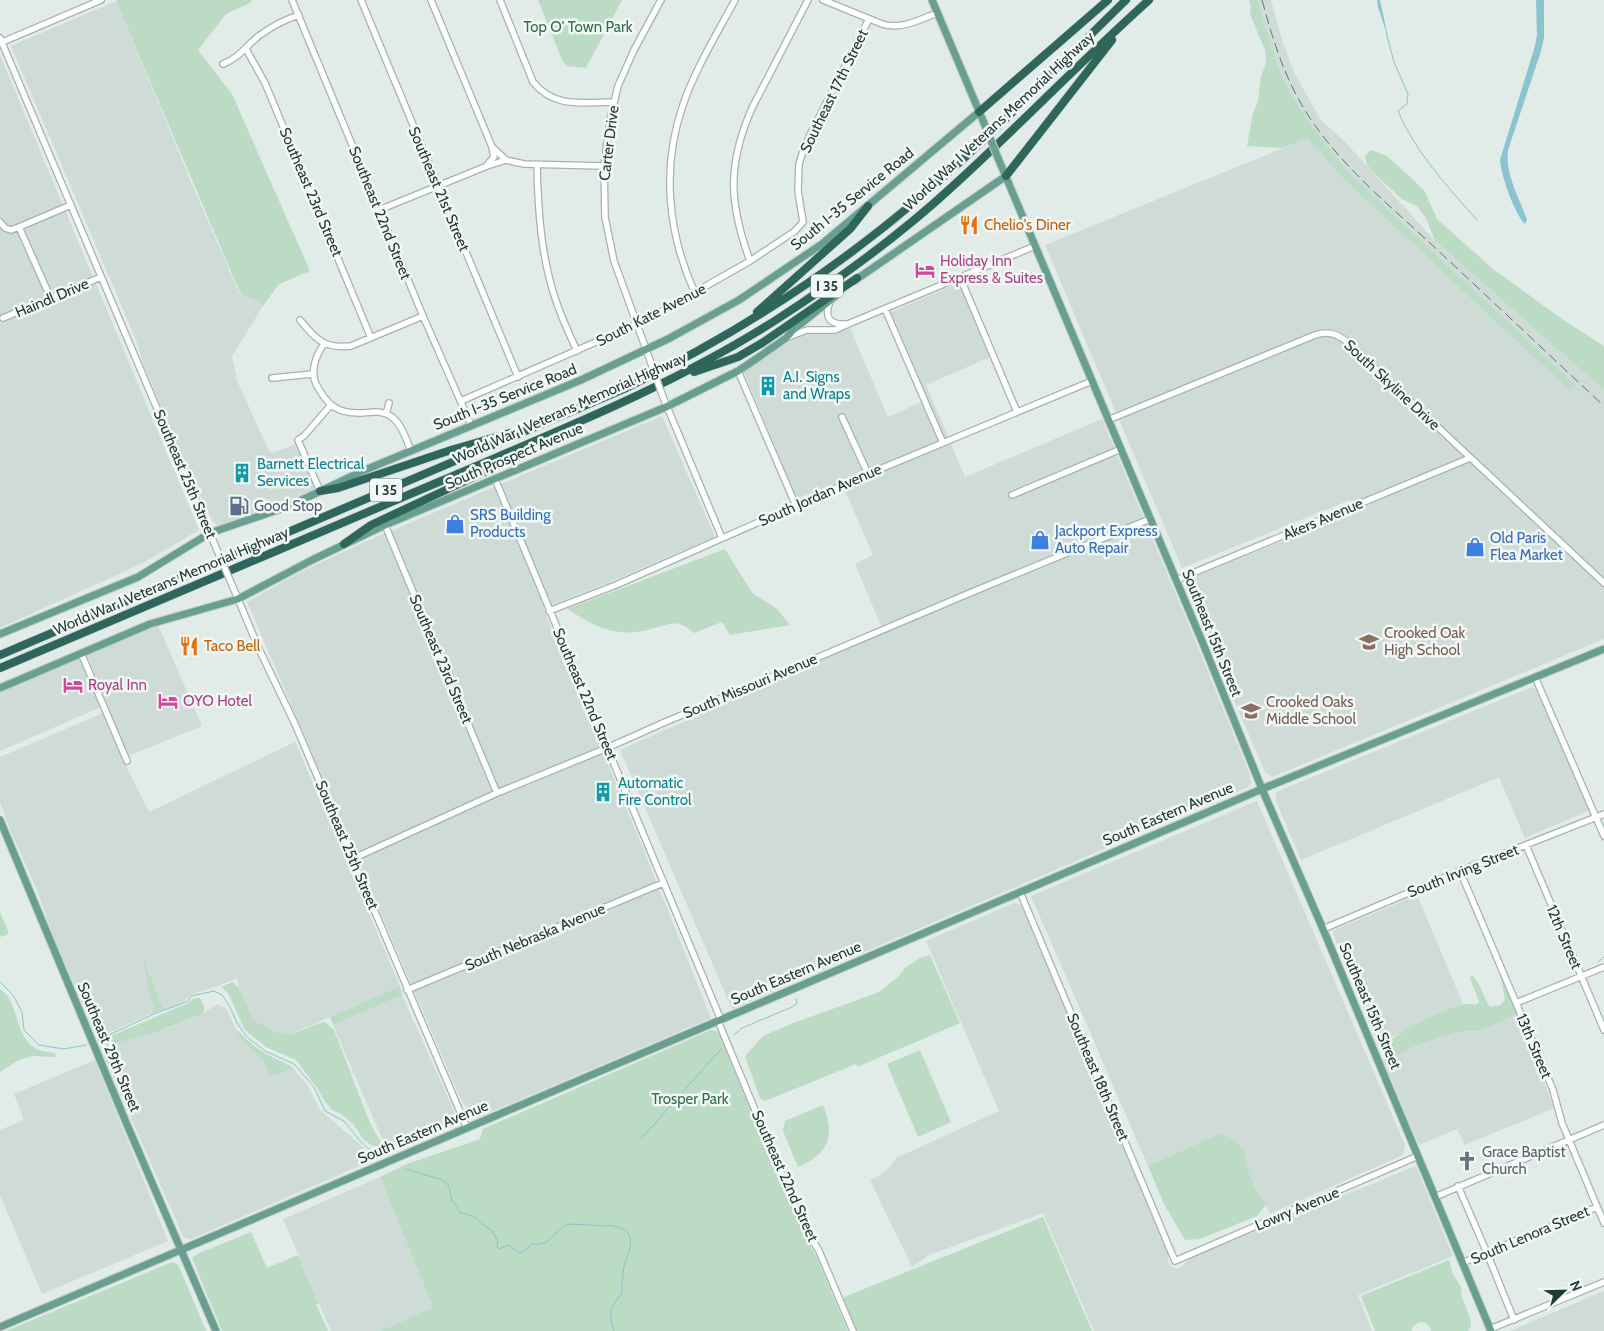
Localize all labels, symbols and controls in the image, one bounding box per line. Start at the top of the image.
park label: Top O' Town Park [524,18,633,36]
street label: Southeast 17th Street [796,26,872,156]
street label: World War I Veterans Memorial Highway [900,28,1098,214]
street label: Carter Drive [595,104,623,182]
street label: Southeast 21st Street [405,124,473,254]
street label: Southeast 23rd Street [276,125,346,259]
street label: Southeast 22nd Street [345,144,415,282]
street label: South I-35 Service Road [787,144,917,254]
restaurant icon: Chelio's Diner [958,214,980,236]
place label: Chelio's Diner [984,216,1071,234]
place label: Holiday Inn Express & Suites [940,252,1043,287]
hotel icon: Holiday Inn Express & Suites [914,259,936,281]
street label: Haindl Drive [13,274,92,322]
road number: I 35 [811,274,843,298]
street label: South Kate Avenue [593,279,709,350]
street label: South Skyline Drive [1340,336,1444,434]
street label: World War I Veterans Memorial Highway [450,348,690,468]
street label: South I-35 Service Road [431,360,579,434]
place label: A.I. Signs and Wraps [783,368,850,403]
building icon: A.I. Signs and Wraps [757,375,779,397]
street label: Southeast 25th Street [150,407,220,541]
street label: South Prospect Avenue [442,419,586,493]
place label: Barnett Electrical Services [257,455,365,490]
street label: South Jordan Avenue [756,460,885,530]
building icon: Barnett Electrical Services [231,462,253,484]
road number: I 35 [370,478,402,502]
street label: Akers Avenue [1280,494,1366,544]
fuel station icon: Good Stop [228,495,250,517]
place label: Good Stop [254,497,322,515]
place label: SRS Building Products [470,506,551,541]
shop icon: SRS Building Products [444,513,466,535]
place label: Jackport Express Auto Repair [1054,522,1158,557]
street label: World War I Veterans Memorial Highway [51,523,292,639]
shop icon: Jackport Express Auto Repair [1029,529,1051,551]
place label: Old Paris Flea Market [1490,529,1563,564]
shop icon: Old Paris Flea Market [1464,536,1486,558]
street label: Southeast 15th Street [1178,567,1246,699]
street label: Southeast 23rd Street [406,592,476,726]
place label: Crooked Oak High School [1384,624,1466,659]
street label: Southeast 22nd Street [549,625,621,763]
school or university icon: Crooked Oak High School [1358,631,1380,653]
restaurant icon: Taco Bell [178,635,200,657]
place label: Taco Bell [204,637,261,655]
street label: South Missouri Avenue [680,649,820,722]
hotel icon: Royal Inn [62,674,84,696]
place label: Royal Inn [88,676,147,694]
hotel icon: OYO Hotel [157,690,179,712]
place label: OYO Hotel [183,692,252,710]
place label: Crooked Oaks Middle School [1266,693,1357,728]
school or university icon: Crooked Oaks Middle School [1240,700,1262,722]
place label: Automatic Fire Control [618,774,692,809]
street label: Southeast 25th Street [312,778,382,912]
street label: South Eastern Avenue [1100,778,1236,850]
building icon: Automatic Fire Control [592,781,614,803]
street label: South Irving Street [1405,841,1521,901]
street label: South Nebraska Avenue [462,899,608,975]
street label: 12th Street [1542,902,1586,972]
street label: South Eastern Avenue [728,937,864,1009]
street label: Southeast 15th Street [1335,940,1405,1072]
street label: Southeast 29th Street [74,979,144,1115]
street label: Southeast 18th Street [1063,1011,1133,1143]
street label: 13th Street [1512,1011,1556,1081]
park label: Trosper Park [652,1090,729,1108]
street label: South Eastern Avenue [355,1096,491,1168]
street label: Southeast 22nd Street [748,1108,822,1244]
place label: Grace Baptist Church [1482,1143,1566,1178]
church icon: Grace Baptist Church [1456,1150,1478,1172]
street label: Lowry Avenue [1252,1183,1342,1235]
street label: South Lenora Street [1468,1202,1592,1268]
north arrow [1539,1266,1589,1316]
text: N [1566,1278,1586,1294]

